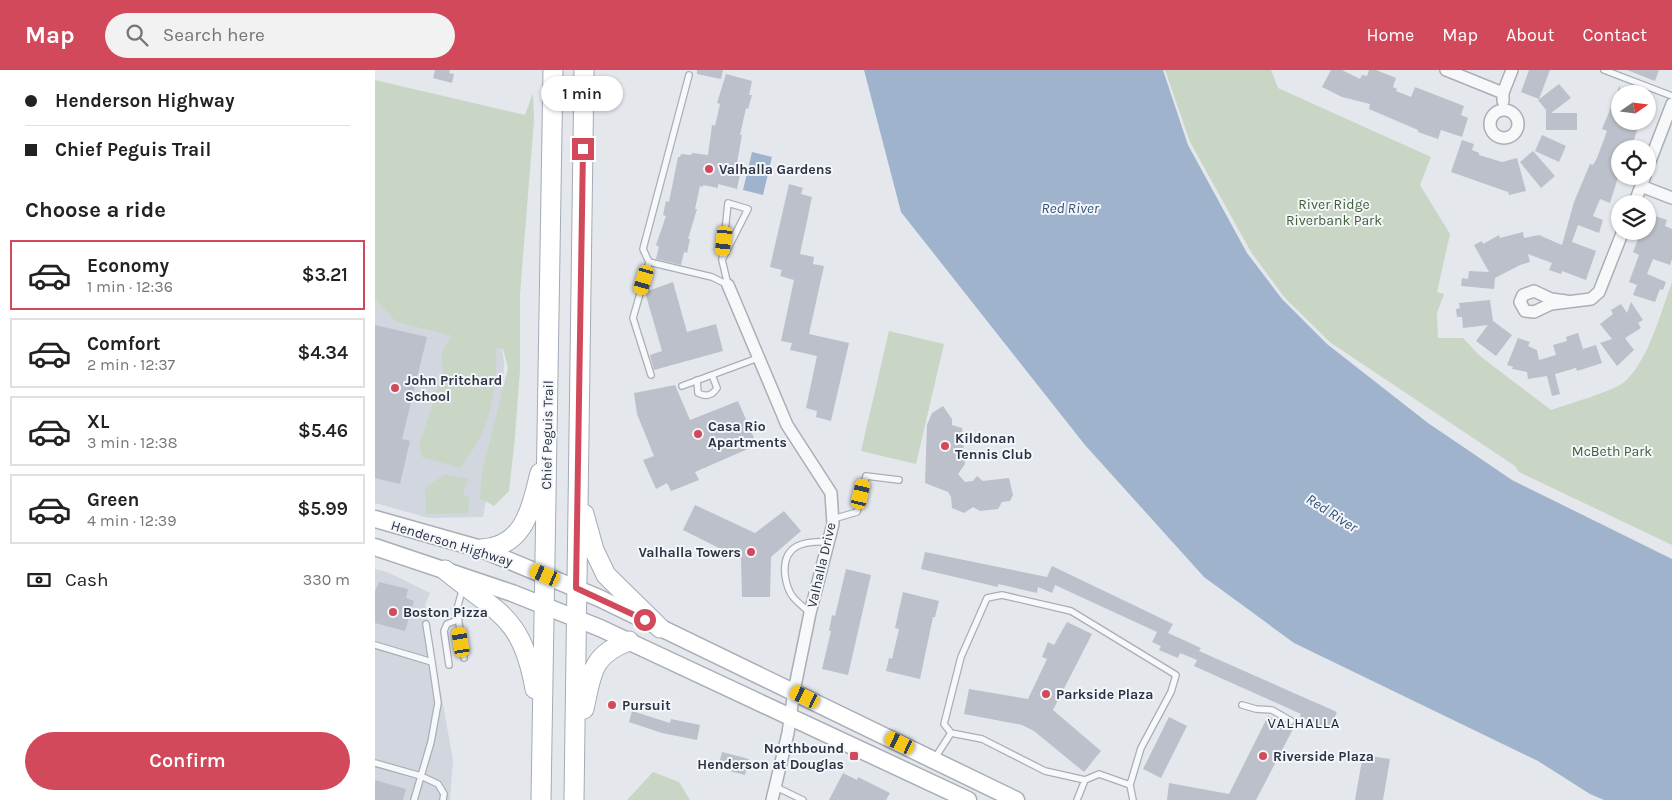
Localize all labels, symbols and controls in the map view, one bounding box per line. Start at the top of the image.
search box [105,13,455,58]
text: Map [25,21,75,49]
icon: search [123,21,151,49]
text: Search here [163,24,265,46]
text: Home [1366,24,1414,46]
text: Map [1442,24,1478,46]
text: About [1506,24,1555,46]
text: Contact [1583,24,1647,46]
callout: 1 min [542,77,624,112]
text: 1 min [562,84,602,103]
north arrow [1611,85,1656,130]
map controls [1611,85,1656,240]
text: Henderson Highway [55,90,235,112]
route end [572,138,594,160]
text: Chief Peguis Trail [55,139,211,161]
button: locate [1611,140,1656,185]
place label: Valhalla Gardens [719,161,832,178]
marker: Valhalla Gardens [703,163,715,175]
button: layers [1611,195,1656,240]
park label: River Ridge Riverbank Park [1286,196,1382,229]
text: Choose a ride [25,197,166,223]
water label: Red River [1041,199,1100,217]
car [714,225,733,257]
icon: car [27,253,72,298]
text: Economy [87,255,169,277]
text: $3.21 [302,264,348,286]
car [632,264,655,296]
text: 1 min · 12:36 [87,277,173,296]
icon: car [27,331,72,376]
text: Comfort [87,333,161,355]
text: $4.34 [297,342,348,364]
text: 2 min · 12:37 [87,355,175,374]
place label: John Pritchard School [405,372,502,405]
street label: Chief Peguis Trail [538,380,557,490]
marker: John Pritchard School [389,382,401,394]
icon: car [27,409,72,454]
text: XL [87,411,109,433]
place label: Casa Rio Apartments [708,418,787,451]
text: $5.46 [298,420,348,442]
marker: Casa Rio Apartments [692,428,704,440]
place label: Kildonan Tennis Club [955,430,1032,463]
text: 3 min · 12:38 [87,433,178,452]
marker: Kildonan Tennis Club [939,440,951,452]
park label: McBeth Park [1572,443,1652,460]
car [850,478,871,510]
icon: car [27,487,72,532]
text: Green [87,489,139,511]
water label: Red River [1303,490,1362,537]
text: $5.99 [297,498,348,520]
text: 4 min · 12:39 [87,511,177,530]
street label: Henderson Highway [389,517,515,570]
street label: Valhalla Drive [803,521,840,609]
place label: Valhalla Towers [638,544,741,561]
marker: Valhalla Towers [745,546,757,558]
car [528,562,561,588]
icon: cash [25,566,53,594]
text: Cash [65,569,109,591]
text: 330 m [303,570,350,589]
place label: Boston Pizza [403,604,488,621]
marker: Boston Pizza [387,606,399,618]
route start [634,609,656,631]
car [451,626,470,658]
car [788,684,821,710]
place label: Parkside Plaza [1056,686,1153,703]
marker: Parkside Plaza [1040,688,1052,700]
place label: Pursuit [622,697,671,714]
marker: Pursuit [606,699,618,711]
district label: VALHALLA [1268,714,1340,732]
car [883,730,916,756]
button: Confirm [25,732,350,790]
place label: Northbound Henderson at Douglas [697,740,844,773]
place label: Riverside Plaza [1273,748,1374,765]
marker: Northbound Henderson at Douglas [848,750,860,762]
marker: Riverside Plaza [1257,750,1269,762]

